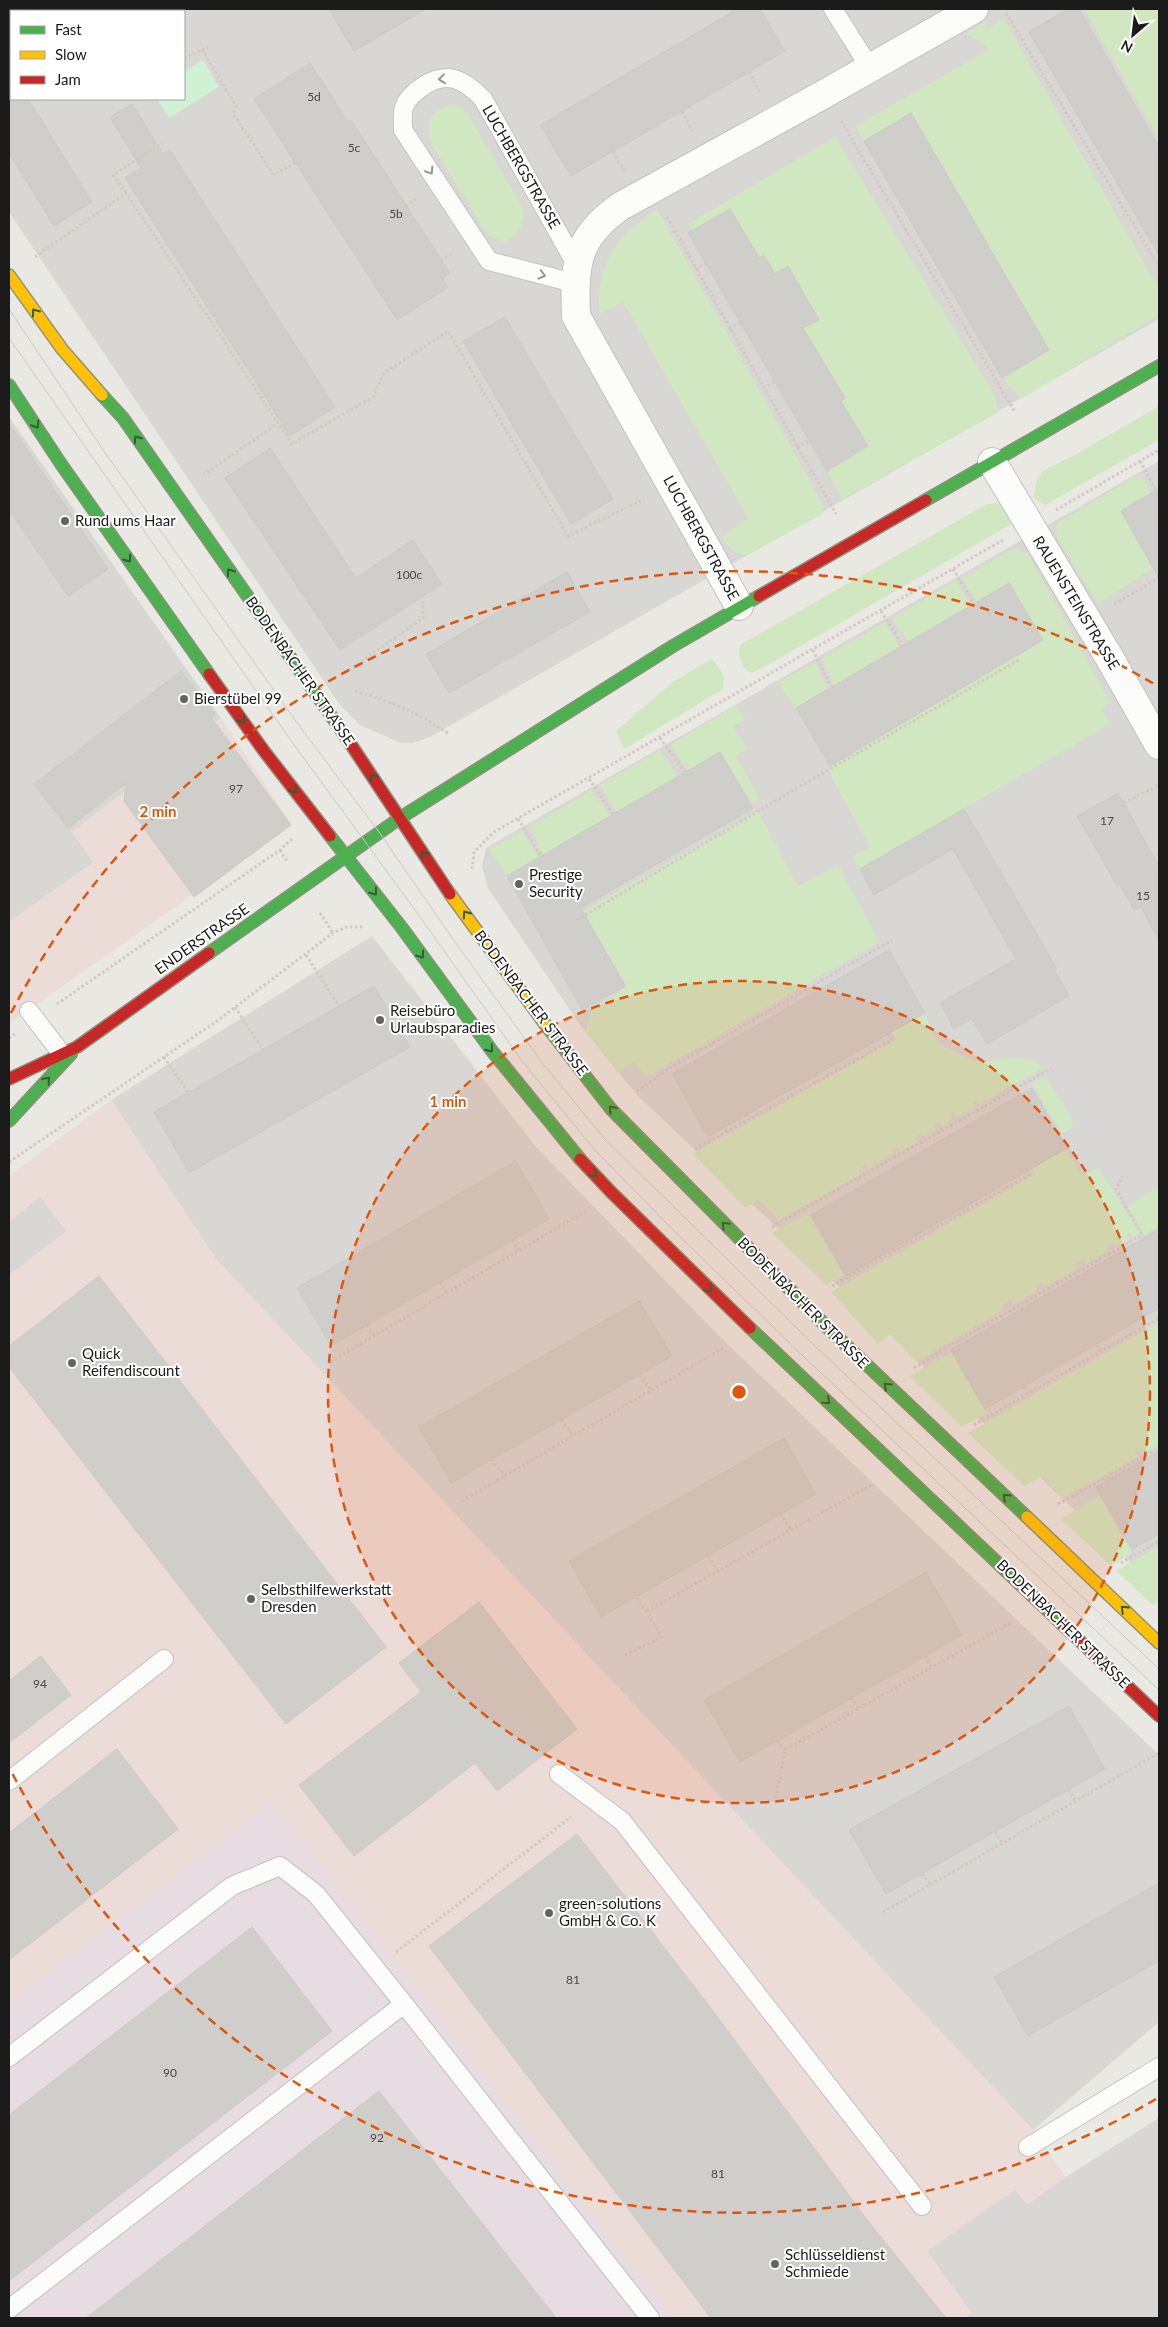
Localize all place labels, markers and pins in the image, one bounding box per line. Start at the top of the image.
place label: Rund ums Haar [75,511,176,529]
marker: Rund ums Haar [59,515,71,527]
place label: Bierstübel 99 [194,689,282,707]
marker: Bierstübel 99 [178,693,190,705]
place label: Prestige Security [529,865,583,900]
marker: Prestige Security [513,878,525,890]
place label: Reisebüro Urlaubsparadies [390,1001,496,1036]
marker: Reisebüro Urlaubsparadies [374,1014,386,1026]
place label: Quick Reifendiscount [82,1344,180,1379]
marker: Quick Reifendiscount [66,1357,78,1369]
centre of rings [730,1383,748,1401]
place label: Selbsthilfewerkstatt Dresden [261,1580,392,1615]
marker: Selbsthilfewerkstatt Dresden [245,1593,257,1605]
place label: green-solutions GmbH & Co. K [559,1894,661,1929]
marker: green-solutions GmbH & Co. K [543,1907,555,1919]
place label: Schlüsseldienst Schmiede [785,2245,886,2280]
marker: Schlüsseldienst Schmiede [769,2258,781,2270]

